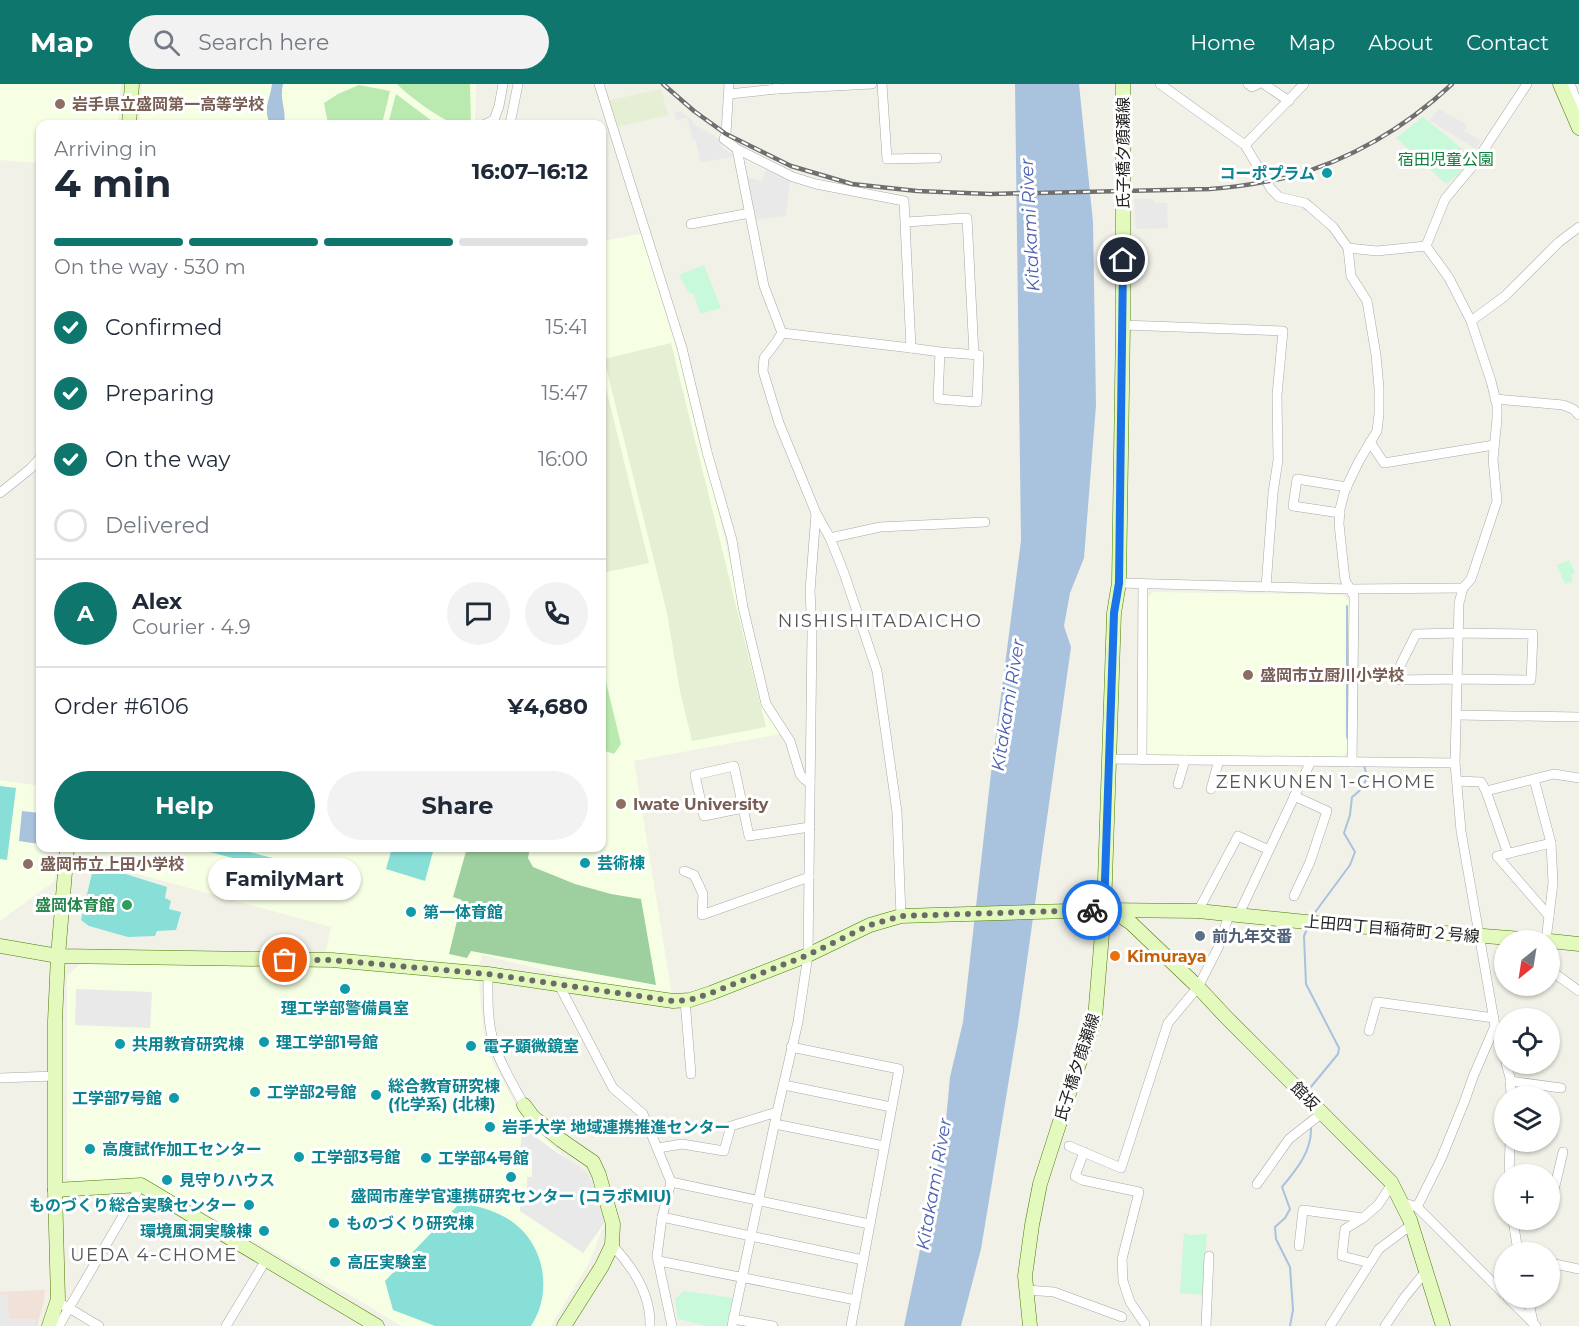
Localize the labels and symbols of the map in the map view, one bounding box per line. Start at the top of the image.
place label: 岩手県立盛岡第一高等学校 [72,95,264,114]
marker: 岩手県立盛岡第一高等学校 [53,97,67,111]
street label: 氏子橋夕顔瀬線 [1114,97,1133,209]
park label: 宿田児童公園 [1398,150,1494,169]
water label: Kitakami River [1015,157,1044,292]
place label: コーポプラム [1219,164,1315,183]
marker: コーポプラム [1320,166,1334,180]
pin [1097,234,1148,285]
district label: NISHISHITADAICHO [778,610,982,632]
water label: Kitakami River [987,637,1029,773]
place label: 盛岡市立厨川小学校 [1260,666,1404,685]
marker: 盛岡市立厨川小学校 [1241,668,1255,682]
district label: ZENKUNEN 1-CHOME [1216,771,1436,793]
place label: Iwate University [633,795,769,814]
marker: Iwate University [614,797,628,811]
place label: 芸術棟 [597,854,645,873]
place label: 盛岡市立上田小学校 [40,855,184,874]
marker: 芸術棟 [578,856,592,870]
marker: 盛岡市立上田小学校 [21,857,35,871]
callout: FamilyMart [208,858,362,900]
courier [1062,880,1122,940]
place label: 盛岡体育館 [35,896,115,915]
marker: 盛岡体育館 [120,898,134,912]
place label: 第一体育館 [423,903,503,922]
marker: 第一体育館 [404,905,418,919]
street label: 上田四丁目稲荷町２号線 [1303,912,1481,946]
place label: 前九年交番 [1212,927,1292,946]
marker: 前九年交番 [1193,929,1207,943]
north arrow [1494,930,1560,996]
pin [259,934,310,985]
place label: Kimuraya [1127,947,1207,966]
marker: Kimuraya [1108,949,1122,963]
marker: 理工学部警備員室 [338,982,352,996]
place label: 理工学部警備員室 [281,999,409,1018]
street label: 氏子橋夕顔瀬線 [1051,1011,1103,1123]
place label: 理工学部1号館 [276,1033,378,1052]
place label: 共用教育研究棟 [132,1035,244,1054]
marker: 理工学部1号館 [257,1035,271,1049]
marker: 共用教育研究棟 [113,1037,127,1051]
place label: 電子顕微鏡室 [483,1037,579,1056]
marker: 電子顕微鏡室 [464,1039,478,1053]
place label: 総合教育研究棟 (化学系) (北棟) [388,1077,500,1114]
street label: 館坂 [1287,1078,1323,1114]
place label: 工学部2号館 [267,1083,356,1102]
marker: 工学部2号館 [248,1085,262,1099]
marker: 総合教育研究棟 (化学系) (北棟) [369,1088,383,1102]
place label: 工学部7号館 [72,1089,162,1108]
marker: 工学部7号館 [167,1091,181,1105]
water label: Kitakami River [912,1116,957,1252]
place label: 岩手大学 地域連携推進センター [502,1118,731,1137]
marker: 岩手大学 地域連携推進センター [483,1120,497,1134]
place label: 高度試作加工センター [102,1140,262,1159]
marker: 高度試作加工センター [83,1142,97,1156]
place label: 工学部3号館 [311,1148,400,1167]
place label: 工学部4号館 [438,1149,529,1168]
marker: 工学部3号館 [292,1150,306,1164]
marker: 工学部4号館 [419,1151,433,1165]
marker: 盛岡市産学官連携研究センター (コラボMIU) [504,1170,518,1184]
place label: 見守りハウス [179,1171,275,1190]
marker: 見守りハウス [160,1173,174,1187]
place label: 盛岡市産学官連携研究センター (コラボMIU) [350,1187,672,1206]
place label: ものづくり総合実験センター [29,1196,237,1215]
marker: ものづくり総合実験センター [242,1198,256,1212]
place label: ものづくり研究棟 [346,1214,474,1233]
marker: ものづくり研究棟 [327,1216,341,1230]
place label: 環境風洞実験棟 [140,1222,252,1241]
marker: 環境風洞実験棟 [257,1224,271,1238]
district label: UEDA 4-CHOME [70,1244,238,1266]
place label: 高圧実験室 [347,1253,427,1272]
marker: 高圧実験室 [328,1255,342,1269]

